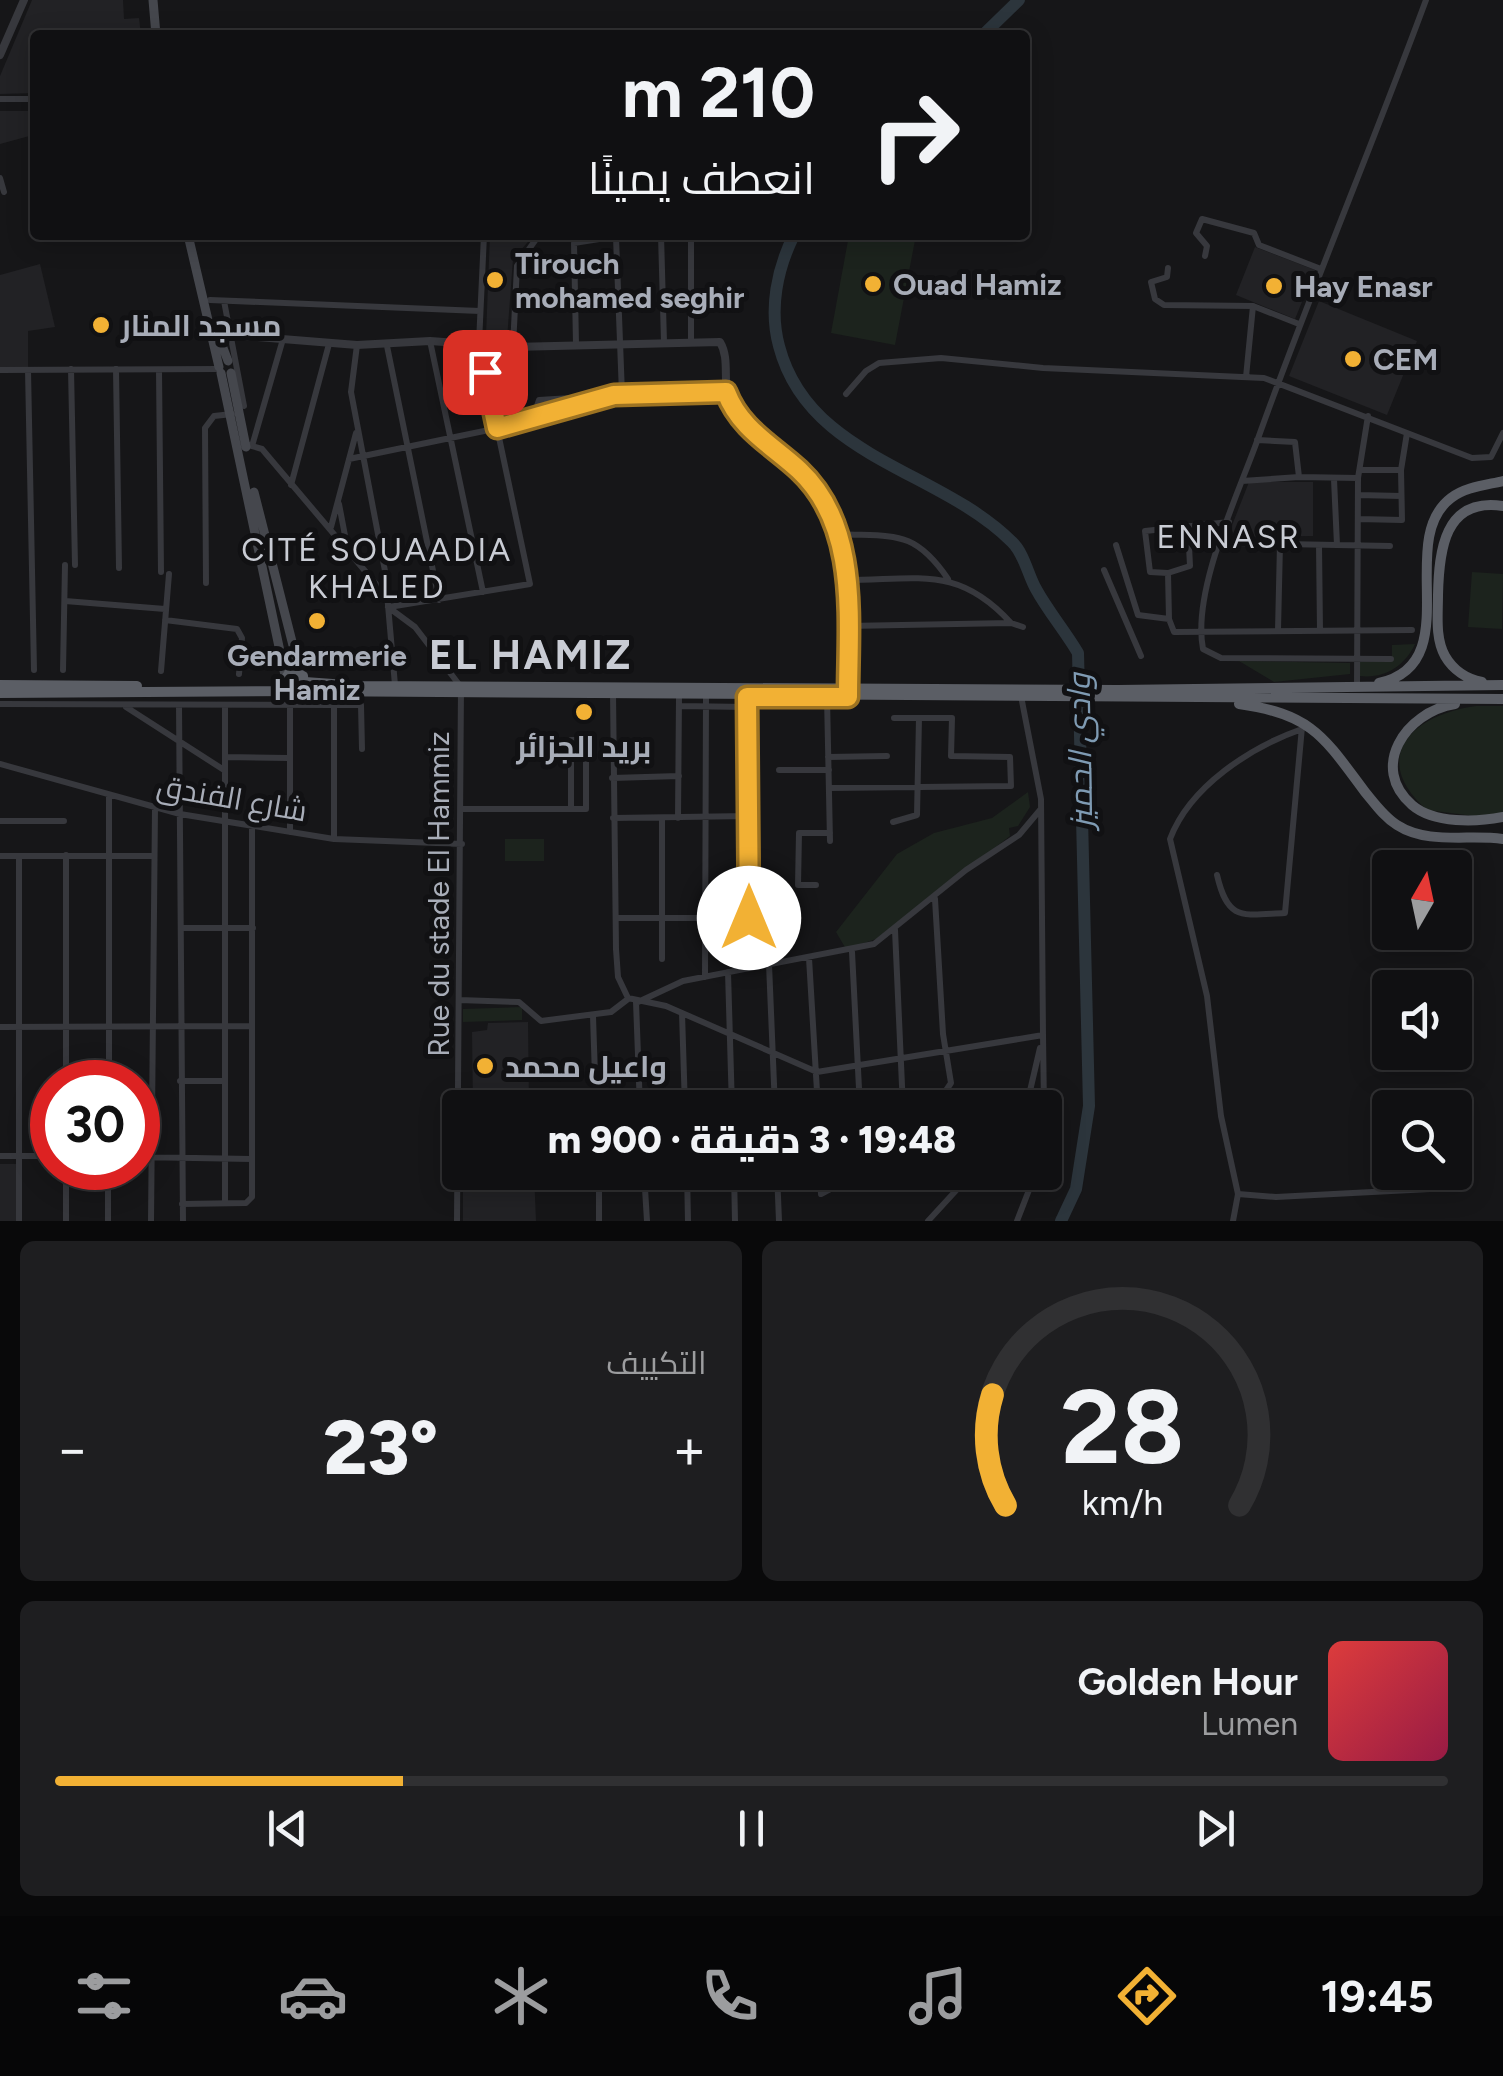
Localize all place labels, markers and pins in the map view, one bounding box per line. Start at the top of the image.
place label: Tirouch mohamed seghir [515,245,744,316]
place label: Ouad Hamiz [893,266,1061,303]
place label: Hay Enasr [1294,268,1433,305]
marker: Tirouch mohamed seghir [484,269,506,291]
marker: Ouad Hamiz [862,273,884,295]
marker: Hay Enasr [1263,275,1285,297]
place label: مسجد المنار [120,307,282,344]
marker: مسجد المنار [90,314,112,336]
pin [443,330,528,415]
place label: CEM [1373,341,1438,378]
marker: CEM [1342,348,1364,370]
marker: Gendarmerie Hamiz [306,610,328,632]
place label: Gendarmerie Hamiz [227,637,407,708]
marker: بريد الجزائر [573,701,595,723]
place label: بريد الجزائر [516,728,651,765]
place label: واعيل محمد [505,1048,667,1085]
marker: واعيل محمد [474,1055,496,1077]

